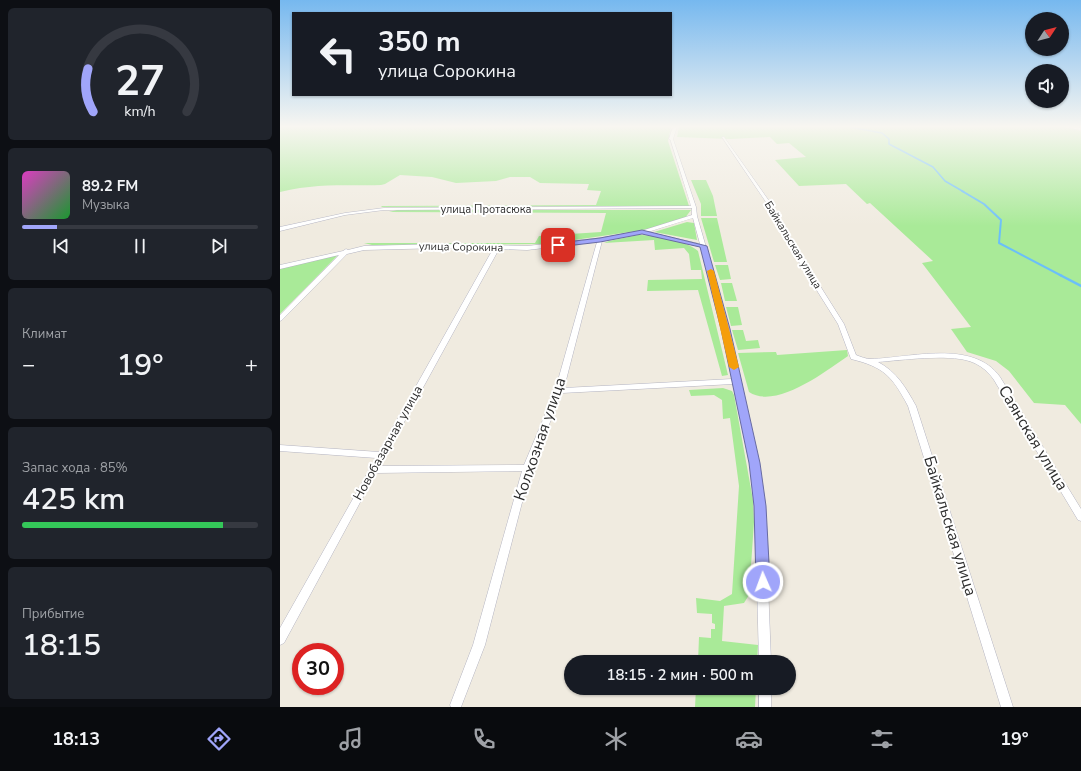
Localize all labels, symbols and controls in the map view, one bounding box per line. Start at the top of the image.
north arrow [1025,12,1069,56]
map controls [1025,12,1069,108]
text: 350 m [378,23,461,61]
icon: left [312,28,364,80]
text: 27 [115,53,165,110]
text: улица Сорокина [378,59,516,83]
button: sound [1025,64,1069,108]
text: km/h [124,101,156,120]
text: 89.2 FM [82,176,138,196]
text: Музыка [82,196,130,214]
street label: Байкальская улица [761,198,825,292]
street label: улица Протасюка [441,202,531,217]
pin [541,228,575,262]
icon: arrive [547,234,569,256]
icon: previous [50,235,72,257]
icon: pause [129,235,151,257]
icon: next [208,235,230,257]
street label: улица Сорокина [419,239,503,255]
text: Климат [22,325,67,343]
text: 19° [116,345,164,386]
text: − [22,350,35,380]
text: + [245,350,258,380]
street label: Колхозная улица [509,374,571,504]
street label: Саянская улица [993,381,1073,495]
street label: Новобазарная улица [349,382,427,504]
street label: Байкальская улица [918,453,982,599]
text: Запас хода · 85% [22,459,128,477]
text: 425 km [22,479,125,520]
position arrow [742,561,784,603]
text: Прибытие [22,605,84,623]
text: 18:15 [22,625,101,666]
speed limit sign: 30 [292,643,344,695]
text: 18:15 · 2 мин · 500 m [606,665,754,685]
icon: directions [205,725,233,753]
icon: music [337,725,365,753]
icon: phone [470,725,498,753]
icon: climate [602,725,630,753]
icon: car [735,725,763,753]
icon: filters [868,725,896,753]
text: 18:13 [52,727,100,751]
text: 19° [1000,727,1029,751]

